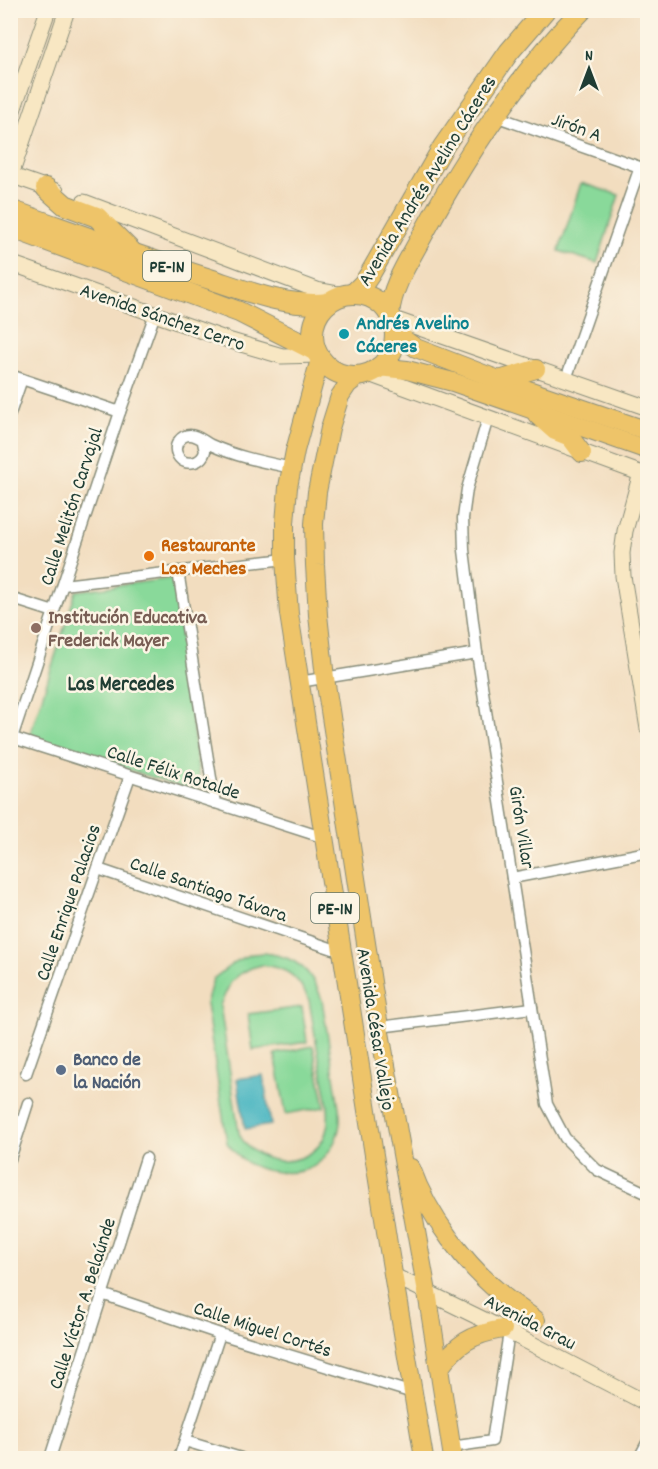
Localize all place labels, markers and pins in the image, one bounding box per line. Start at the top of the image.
place label: Andrés Avelino Cáceres [356,311,469,362]
marker: Andrés Avelino Cáceres [337,327,351,341]
place label: Restaurante Las Meches [161,533,256,584]
marker: Restaurante Las Meches [142,549,156,563]
place label: Institución Educativa Frederick Mayer [48,605,207,656]
marker: Institución Educativa Frederick Mayer [29,621,43,635]
place label: Banco de la Nación [73,1047,141,1098]
marker: Banco de la Nación [54,1063,68,1077]

